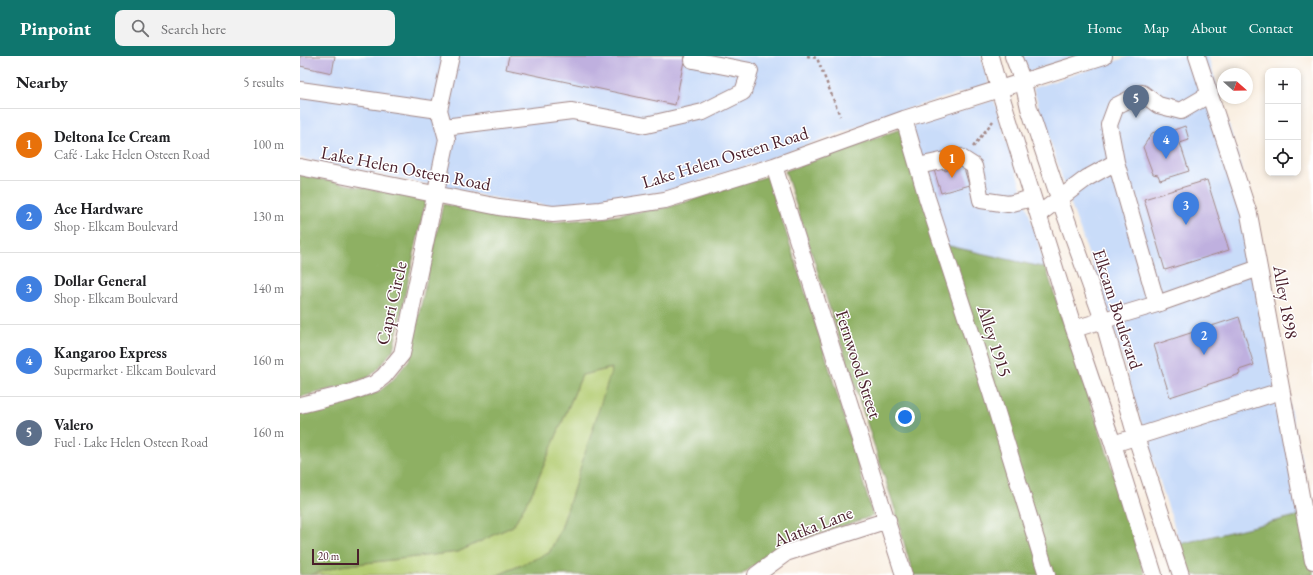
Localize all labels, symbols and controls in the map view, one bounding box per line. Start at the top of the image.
search box [115,10,395,46]
text: Pinpoint [20,16,91,41]
icon: search [129,17,151,39]
text: Search here [161,19,226,38]
text: Home [1087,19,1122,37]
text: Map [1144,19,1169,37]
text: About [1191,19,1227,37]
text: Contact [1249,19,1293,37]
north arrow [1217,68,1253,104]
map controls [1265,68,1301,176]
button: + [1265,68,1301,104]
text: Nearby [16,71,68,93]
text: 5 results [243,74,284,91]
pin: 5 [1123,85,1149,118]
button: − [1265,104,1301,140]
street label: Lake Helen Osteen Road [639,121,812,193]
pin: 4 [1153,126,1179,159]
text: Deltona Ice Cream [54,127,171,146]
text: 1 [26,136,32,153]
text: 100 m [253,136,284,153]
street label: Lake Helen Osteen Road [319,140,494,196]
button: locate [1265,140,1301,176]
pin: 1 [939,145,965,178]
text: Café · Lake Helen Osteen Road [54,146,210,163]
pin: 3 [1173,192,1199,225]
text: Ace Hardware [54,199,143,218]
text: 2 [26,208,32,225]
text: 130 m [253,208,284,225]
text: Shop · Elkcam Boulevard [54,218,178,235]
street label: Elkcam Boulevard [1088,246,1149,373]
street label: Capri Circle [370,259,412,347]
street label: Alley 1898 [1268,262,1304,341]
text: Dollar General [54,271,147,290]
text: 3 [26,280,32,297]
text: 140 m [253,280,284,297]
text: Shop · Elkcam Boulevard [54,290,178,307]
street label: Alley 1915 [972,301,1017,380]
street label: Fernwood Street [831,307,887,421]
pin: 2 [1191,322,1217,355]
text: Kangaroo Express [54,343,167,362]
text: 4 [26,352,32,369]
text: 160 m [253,352,284,369]
text: Supermarket · Elkcam Boulevard [54,362,216,379]
your location [895,407,915,427]
text: Valero [54,415,93,434]
text: 5 [26,424,32,441]
text: 160 m [253,424,284,441]
text: Fuel · Lake Helen Osteen Road [54,434,208,451]
street label: Alatka Lane [769,500,856,552]
scale bar [312,547,359,566]
text: 20 m [318,549,339,563]

